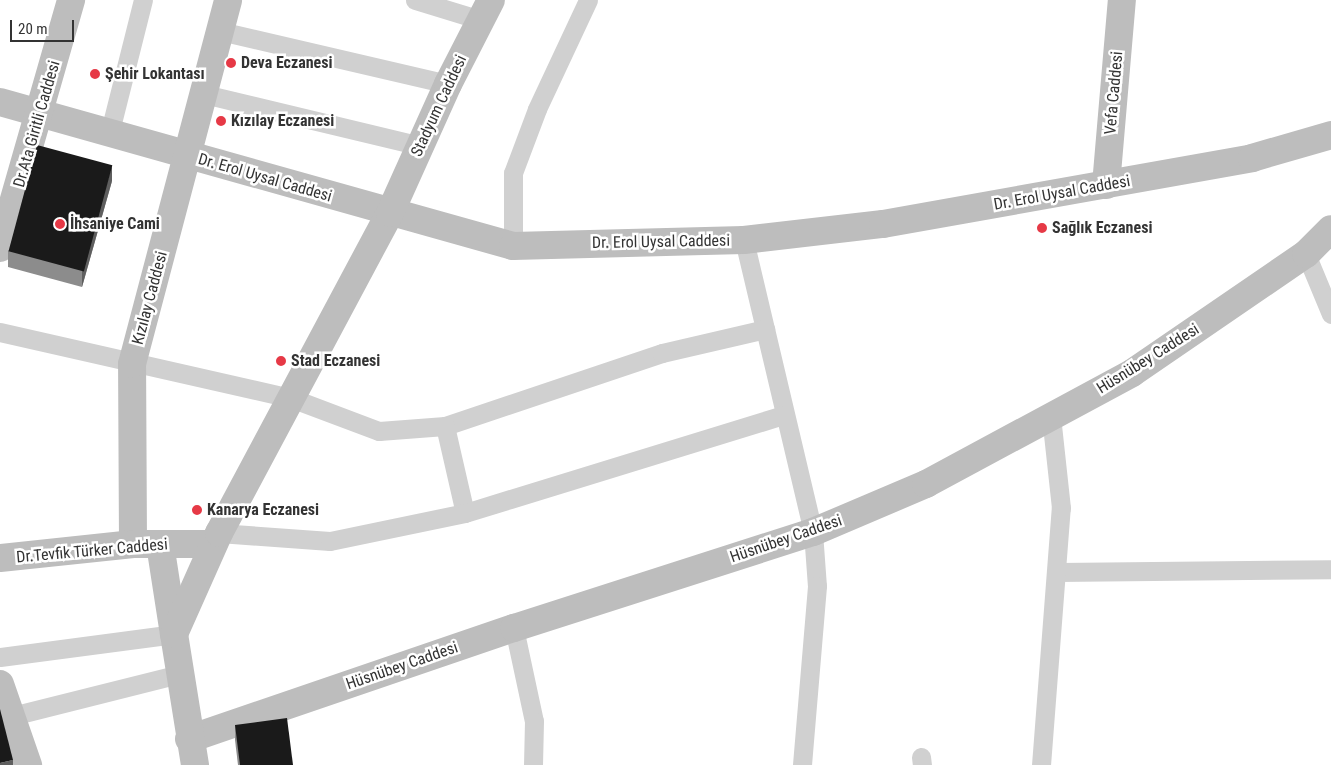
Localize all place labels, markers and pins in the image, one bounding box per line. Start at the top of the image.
place label: Deva Eczanesi [241,53,333,73]
marker: Deva Eczanesi [225,57,237,69]
place label: Şehir Lokantası [105,64,205,84]
marker: Şehir Lokantası [89,68,101,80]
place label: Kızılay Eczanesi [231,111,334,131]
marker: Kızılay Eczanesi [215,115,227,127]
place label: İhsaniye Cami [70,214,160,234]
marker: İhsaniye Cami [54,218,66,230]
place label: Sağlık Eczanesi [1052,218,1152,238]
marker: Sağlık Eczanesi [1036,222,1048,234]
place label: Stad Eczanesi [291,351,380,371]
marker: Stad Eczanesi [275,355,287,367]
place label: Kanarya Eczanesi [207,500,319,520]
marker: Kanarya Eczanesi [191,504,203,516]

